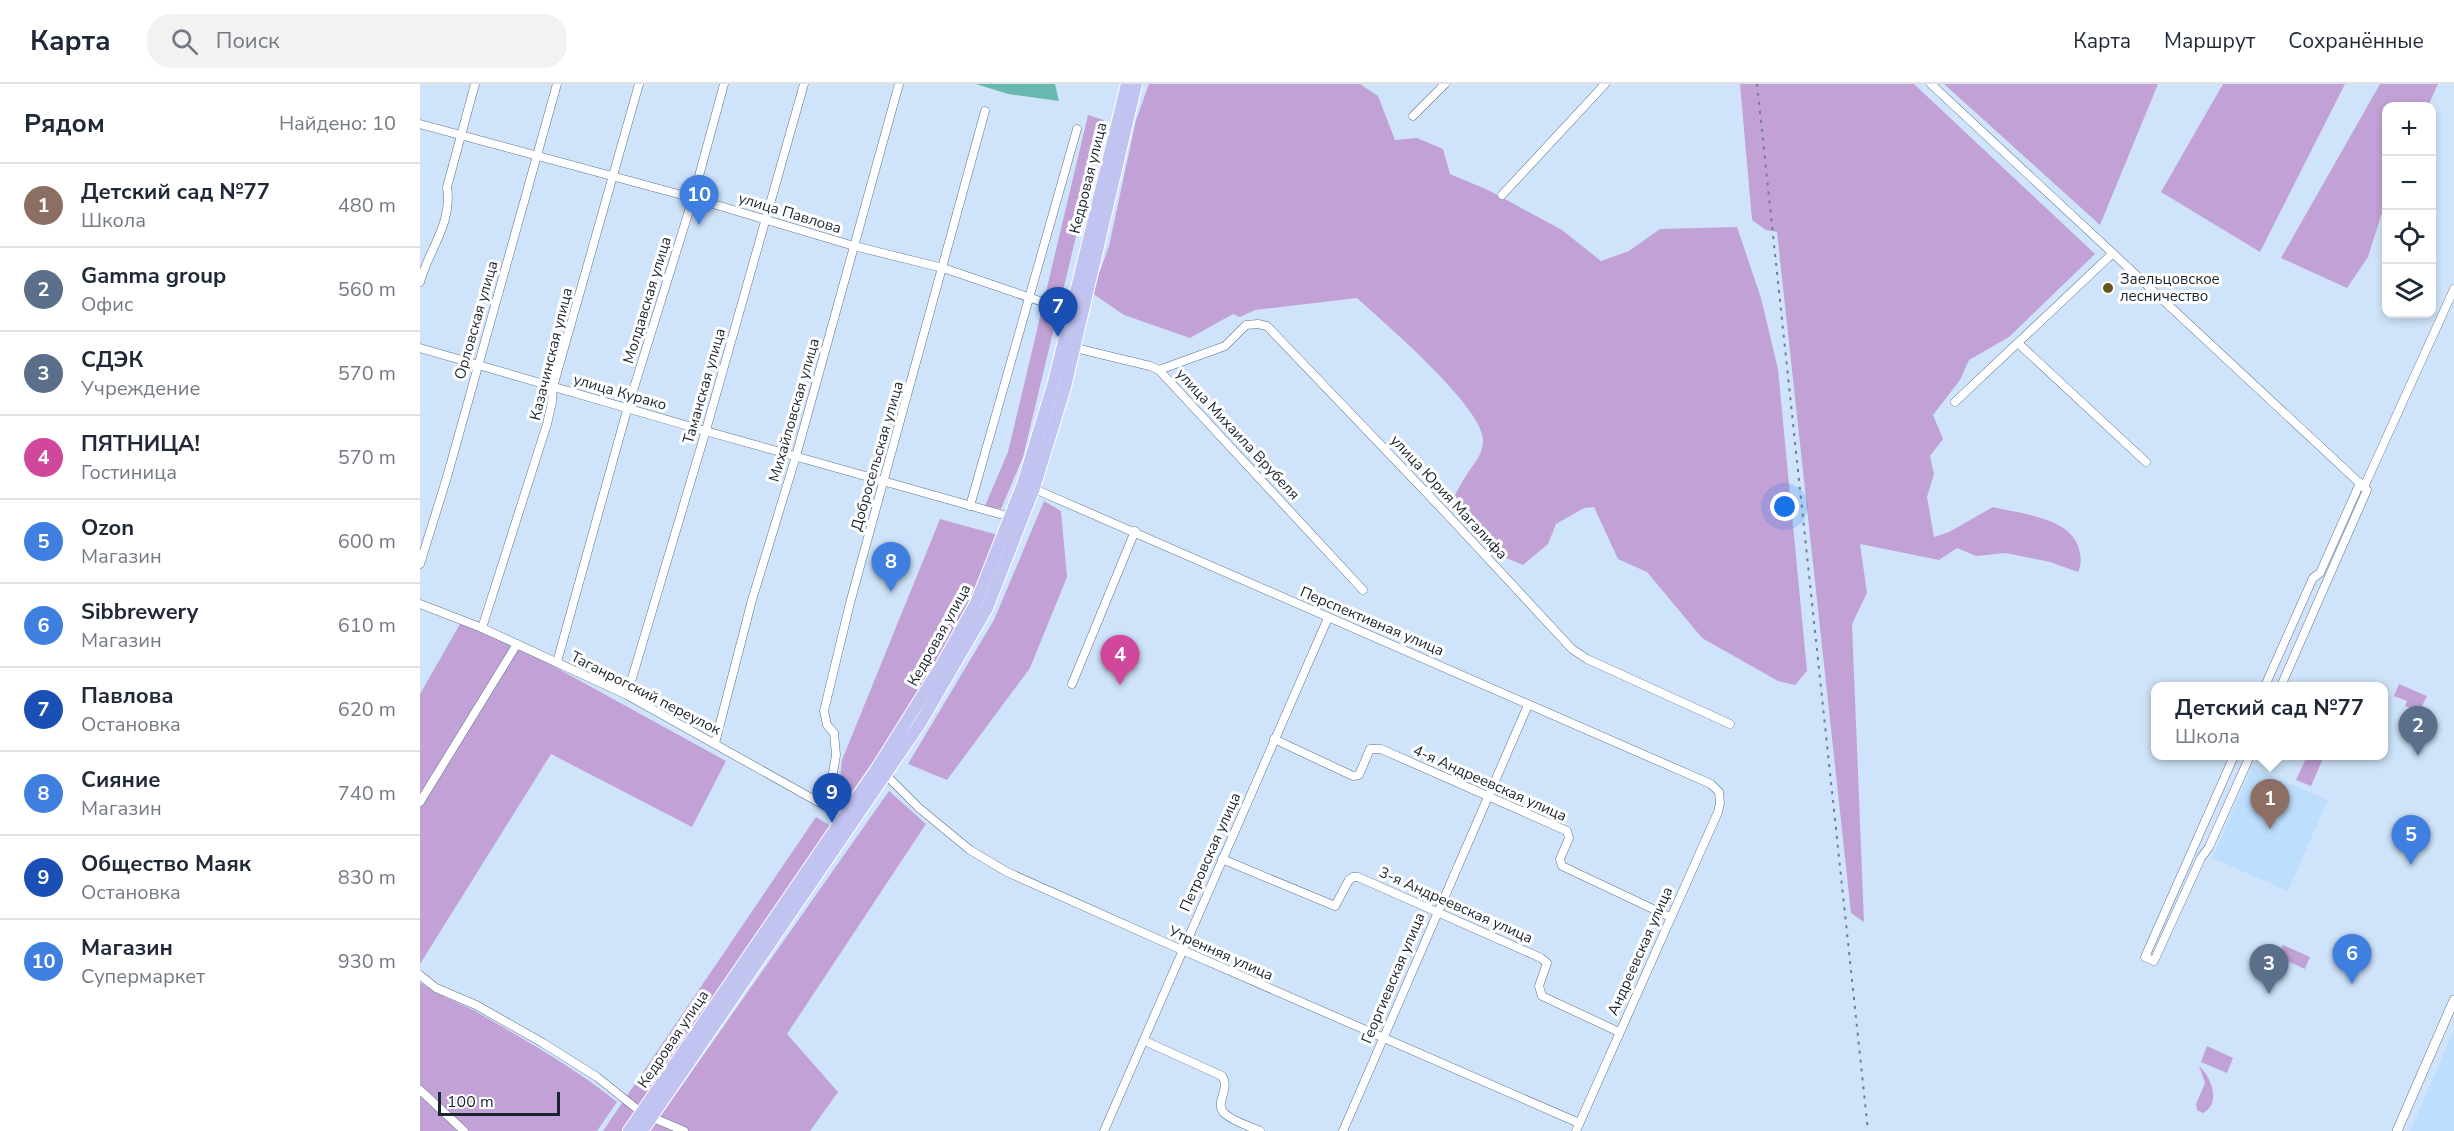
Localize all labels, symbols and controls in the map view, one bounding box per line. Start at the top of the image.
search box [147,14,567,68]
text: Карта [30,22,111,60]
icon: search [168,25,201,58]
text: Поиск [216,26,280,56]
text: Карта [2073,27,2131,55]
text: Маршрут [2164,27,2255,55]
text: Сохранённые [2288,27,2424,55]
map controls [2382,102,2436,318]
button: + [2382,102,2436,156]
text: Рядом [24,106,105,141]
text: Найдено: 10 [279,110,396,137]
street label: Кедровая улица [1065,120,1111,236]
button: − [2382,156,2436,210]
pin: 10 [680,176,718,225]
text: Детский сад №77 [81,177,270,207]
street label: улица Павлова [736,188,844,238]
text: 1 [38,192,50,219]
text: 480 m [338,192,396,219]
text: Школа [81,207,146,234]
button: locate [2382,210,2436,264]
street label: Молдавская улица [618,234,676,366]
street label: Орловская улица [450,258,502,382]
text: Gamma group [81,261,226,291]
button: layers [2382,264,2436,318]
place label: Заельцовское лесничество [2120,269,2220,306]
text: 2 [38,276,50,303]
text: 560 m [338,276,396,303]
marker: Заельцовское лесничество [2101,281,2115,295]
street label: Казачинская улица [525,286,577,422]
pin: 7 [1038,288,1078,337]
text: Офис [81,291,133,318]
street label: Таманская улица [678,326,730,446]
street label: Михайловская улица [764,336,824,484]
text: СДЭК [81,345,143,375]
text: 3 [38,360,50,387]
text: 570 m [338,360,396,387]
street label: улица Михаила Врубеля [1172,364,1304,504]
street label: улица Курако [571,369,669,415]
text: Учреждение [81,375,200,402]
street label: Добросельская улица [846,379,908,533]
text: ПЯТНИЦА! [81,429,200,459]
street label: улица Юрия Магалифа [1386,430,1512,564]
text: 4 [38,444,50,471]
text: 570 m [338,444,396,471]
text: Гостиница [81,459,177,486]
your location [1770,492,1799,521]
text: Ozon [81,513,134,543]
text: 5 [38,528,50,555]
text: 600 m [338,528,396,555]
pin: 8 [872,542,910,592]
text: Магазин [81,543,162,570]
street label: Кедровая улица [903,580,975,690]
street label: Перспективная улица [1297,582,1447,660]
text: Sibbrewery [81,597,198,627]
text: 6 [38,612,50,639]
text: 610 m [338,612,396,639]
text: Магазин [81,627,162,654]
pin: 4 [1100,636,1140,685]
street label: Таганрогский переулок [568,646,725,740]
text: Павлова [81,681,174,711]
popup [2151,682,2388,760]
text: Детский сад №77 [2175,693,2364,723]
text: 7 [38,696,50,723]
text: 620 m [338,696,396,723]
pin: 2 [2398,706,2438,756]
text: Остановка [81,711,181,738]
text: Школа [2175,723,2240,750]
street label: 4-я Андреевская улица [1410,740,1570,826]
text: Сияние [81,765,160,795]
pin: 9 [812,774,852,823]
text: 8 [38,780,50,807]
text: 740 m [338,780,396,807]
pin: 1 [2250,780,2290,829]
street label: Петровская улица [1175,789,1245,915]
text: Магазин [81,795,162,822]
pin: 5 [2392,816,2430,865]
text: Общество Маяк [81,849,251,879]
street label: 3-я Андреевская улица [1376,862,1536,948]
text: 9 [38,864,50,891]
text: 830 m [338,864,396,891]
text: Остановка [81,879,181,906]
street label: Андреевская улица [1603,884,1677,1018]
street label: Георгиевская улица [1356,910,1430,1046]
street label: Утренняя улица [1165,921,1277,985]
text: Магазин [81,933,173,963]
pin: 6 [2332,934,2372,984]
pin: 3 [2250,944,2288,994]
text: 10 [32,948,56,975]
text: 930 m [338,948,396,975]
text: Супермаркет [81,963,205,990]
street label: Кедровая улица [633,986,713,1092]
scale bar [438,1089,560,1116]
text: 100 m [447,1091,494,1113]

